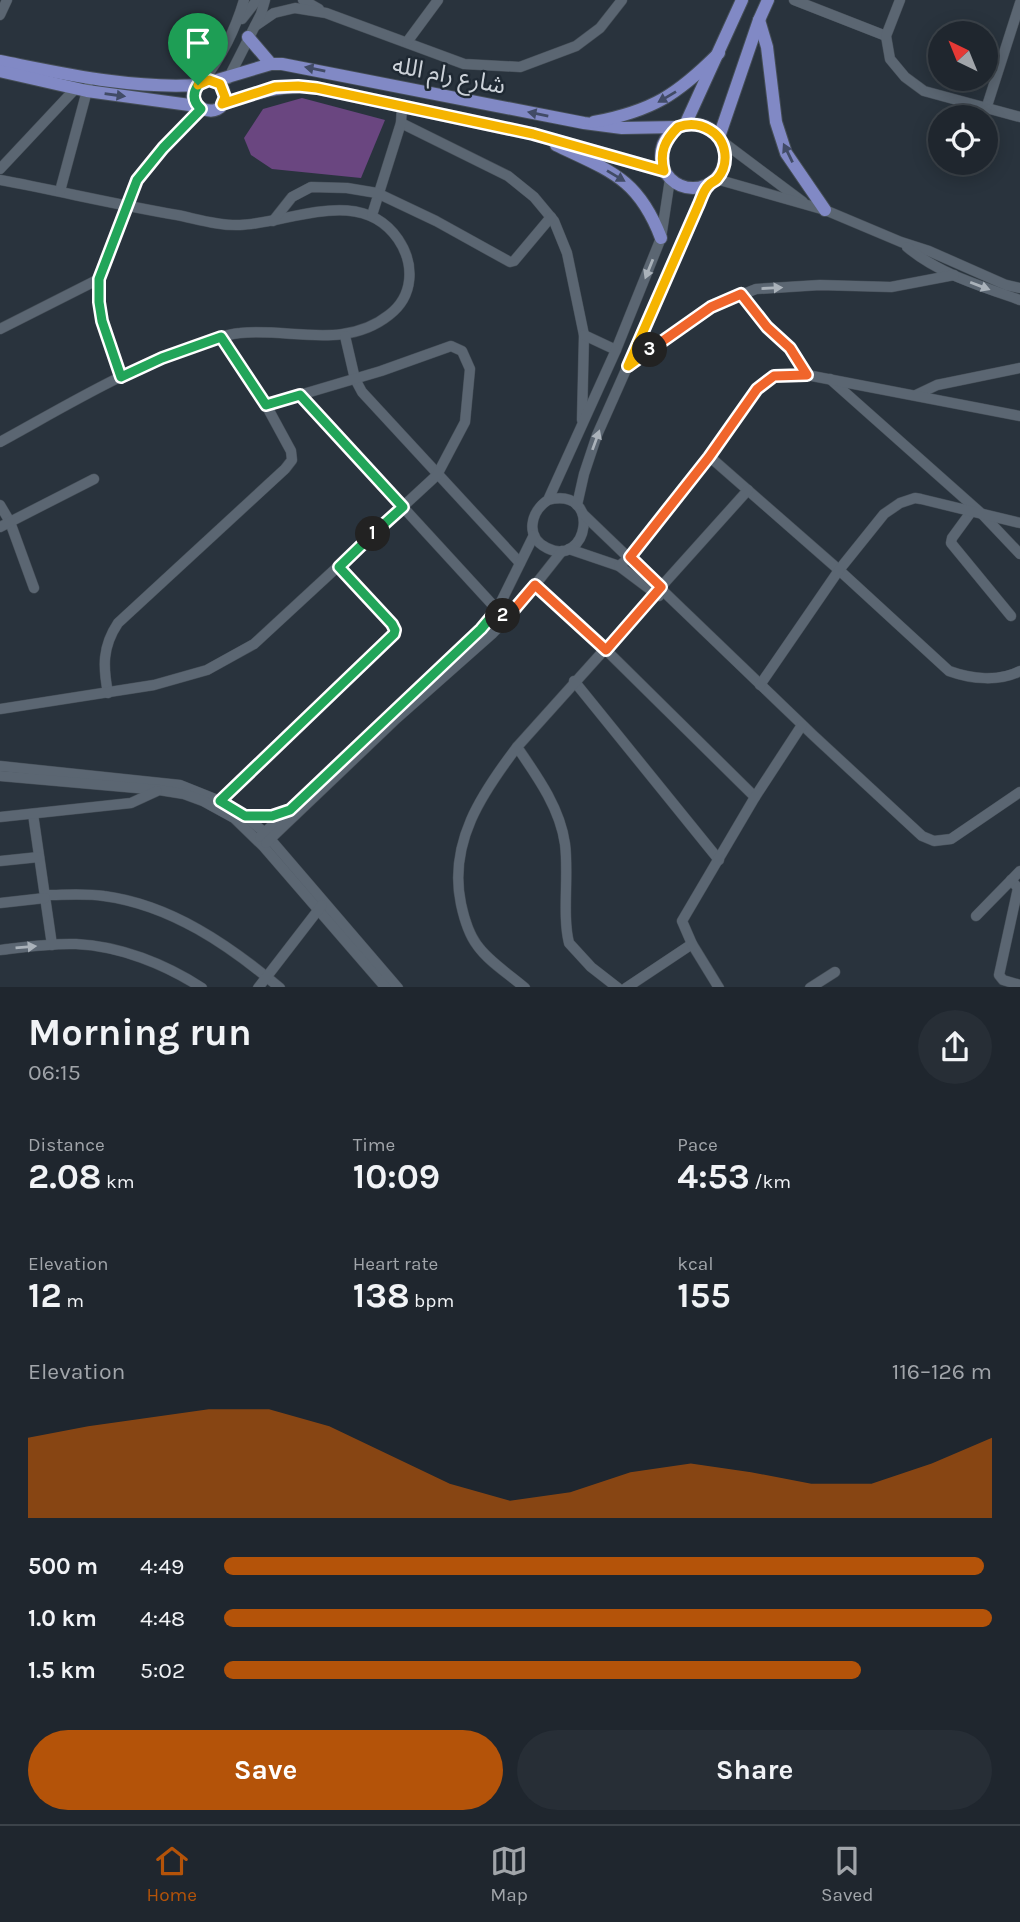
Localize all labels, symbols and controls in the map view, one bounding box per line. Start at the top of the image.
pin [168,13,228,85]
north arrow [928,21,998,91]
map controls [928,21,998,175]
icon: arrive [179,24,217,62]
street label: شارع رام الله [389,50,508,104]
one-way arrow [304,64,326,75]
one-way arrow [104,90,126,101]
one-way arrow [658,90,677,103]
button: locate [928,105,998,175]
one-way arrow [527,108,549,119]
one-way arrow [782,142,794,162]
one-way arrow [607,169,626,182]
one-way arrow [643,258,654,279]
one-way arrow [970,280,991,291]
one-way arrow [761,282,783,293]
pin: 3 [632,332,668,368]
text: 3 [644,338,655,360]
one-way arrow [591,429,602,450]
pin: 1 [356,516,390,552]
text: 1 [369,522,376,544]
pin: 2 [486,598,520,634]
text: 2 [497,604,508,626]
one-way arrow [15,941,37,952]
text: Morning run [28,1010,252,1055]
button: share [918,1010,992,1084]
text: 06:15 [28,1059,81,1086]
text: Distance [28,1134,105,1156]
text: Time [353,1134,395,1156]
text: Pace [677,1134,718,1156]
text: 2.08 [28,1156,101,1197]
text: 10:09 [353,1156,440,1197]
text: 4:53 [677,1156,750,1197]
text: km [101,1171,134,1193]
text: /km [750,1171,791,1193]
text: Elevation [28,1253,108,1275]
text: Heart rate [353,1253,438,1275]
text: kcal [677,1253,714,1275]
text: 12 [28,1275,62,1316]
text: 138 [353,1275,410,1316]
text: 155 [677,1275,731,1316]
text: m [62,1290,84,1312]
text: bpm [410,1290,454,1312]
text: Elevation [28,1358,125,1385]
text: 116–126 m [892,1358,992,1385]
text: 500 m [28,1553,98,1580]
text: 4:49 [140,1553,184,1580]
text: 1.0 km [28,1605,97,1632]
text: 4:48 [140,1605,185,1632]
text: 1.5 km [28,1657,96,1684]
text: 5:02 [140,1657,185,1684]
button: Save [28,1730,503,1810]
button: Share [517,1730,992,1810]
tab: Home [146,1842,197,1906]
tab: Map [490,1842,528,1906]
tab: Saved [821,1842,874,1906]

